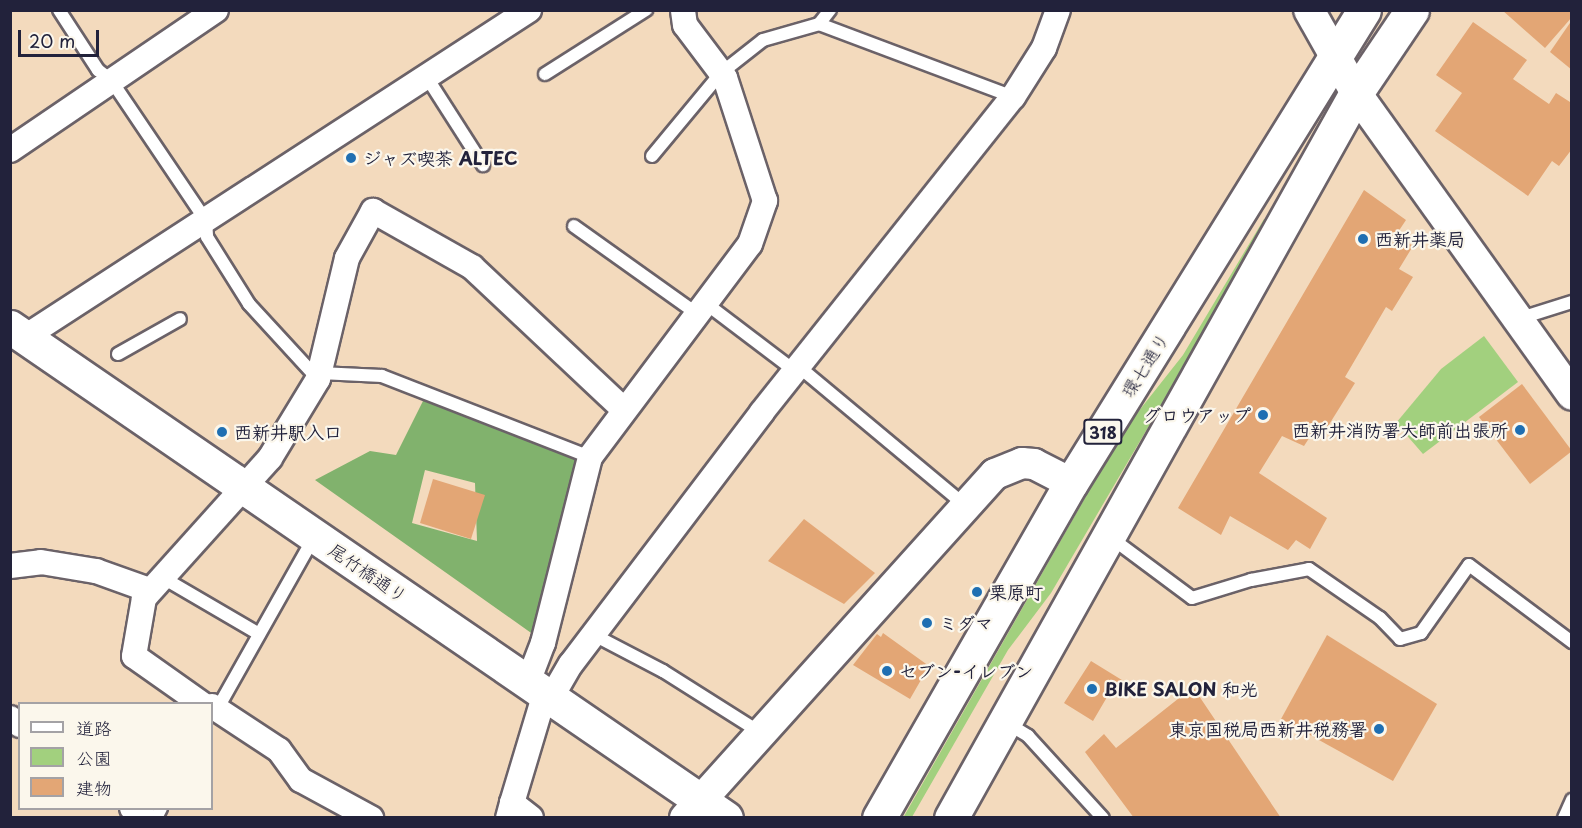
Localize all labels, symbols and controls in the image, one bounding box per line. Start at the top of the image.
scale bar [21,18,102,56]
text: 20 m [29,27,75,54]
place label: ジャズ喫茶 ALTEC [363,147,517,169]
marker: ジャズ喫茶 ALTEC [344,151,358,165]
place label: 西新井薬局 [1375,228,1465,250]
marker: 西新井薬局 [1356,232,1370,246]
street label: 環七通り [1117,329,1173,401]
place label: グロウアップ [1143,404,1251,426]
marker: グロウアップ [1256,408,1270,422]
road number: 318 [1082,419,1124,445]
place label: 西新井消防署大師前出張所 [1292,419,1508,441]
place label: 西新井駅入口 [234,421,342,443]
marker: 西新井消防署大師前出張所 [1513,423,1527,437]
marker: 西新井駅入口 [215,425,229,439]
street label: 尾竹橋通り [325,539,411,607]
place label: 栗原町 [989,581,1043,603]
marker: 栗原町 [970,585,984,599]
place label: ミダマ [939,612,993,634]
marker: ミダマ [920,616,934,630]
place label: セブン-イレブン [899,660,1033,682]
marker: セブン-イレブン [880,664,894,678]
place label: BIKE SALON 和光 [1104,678,1260,700]
marker: BIKE SALON 和光 [1085,682,1099,696]
legend [18,702,213,810]
text: 道路 [76,714,112,741]
place label: 東京国税局西新井税務署 [1169,718,1367,740]
marker: 東京国税局西新井税務署 [1372,722,1386,736]
text: 公園 [76,744,112,771]
text: 建物 [76,774,112,801]

